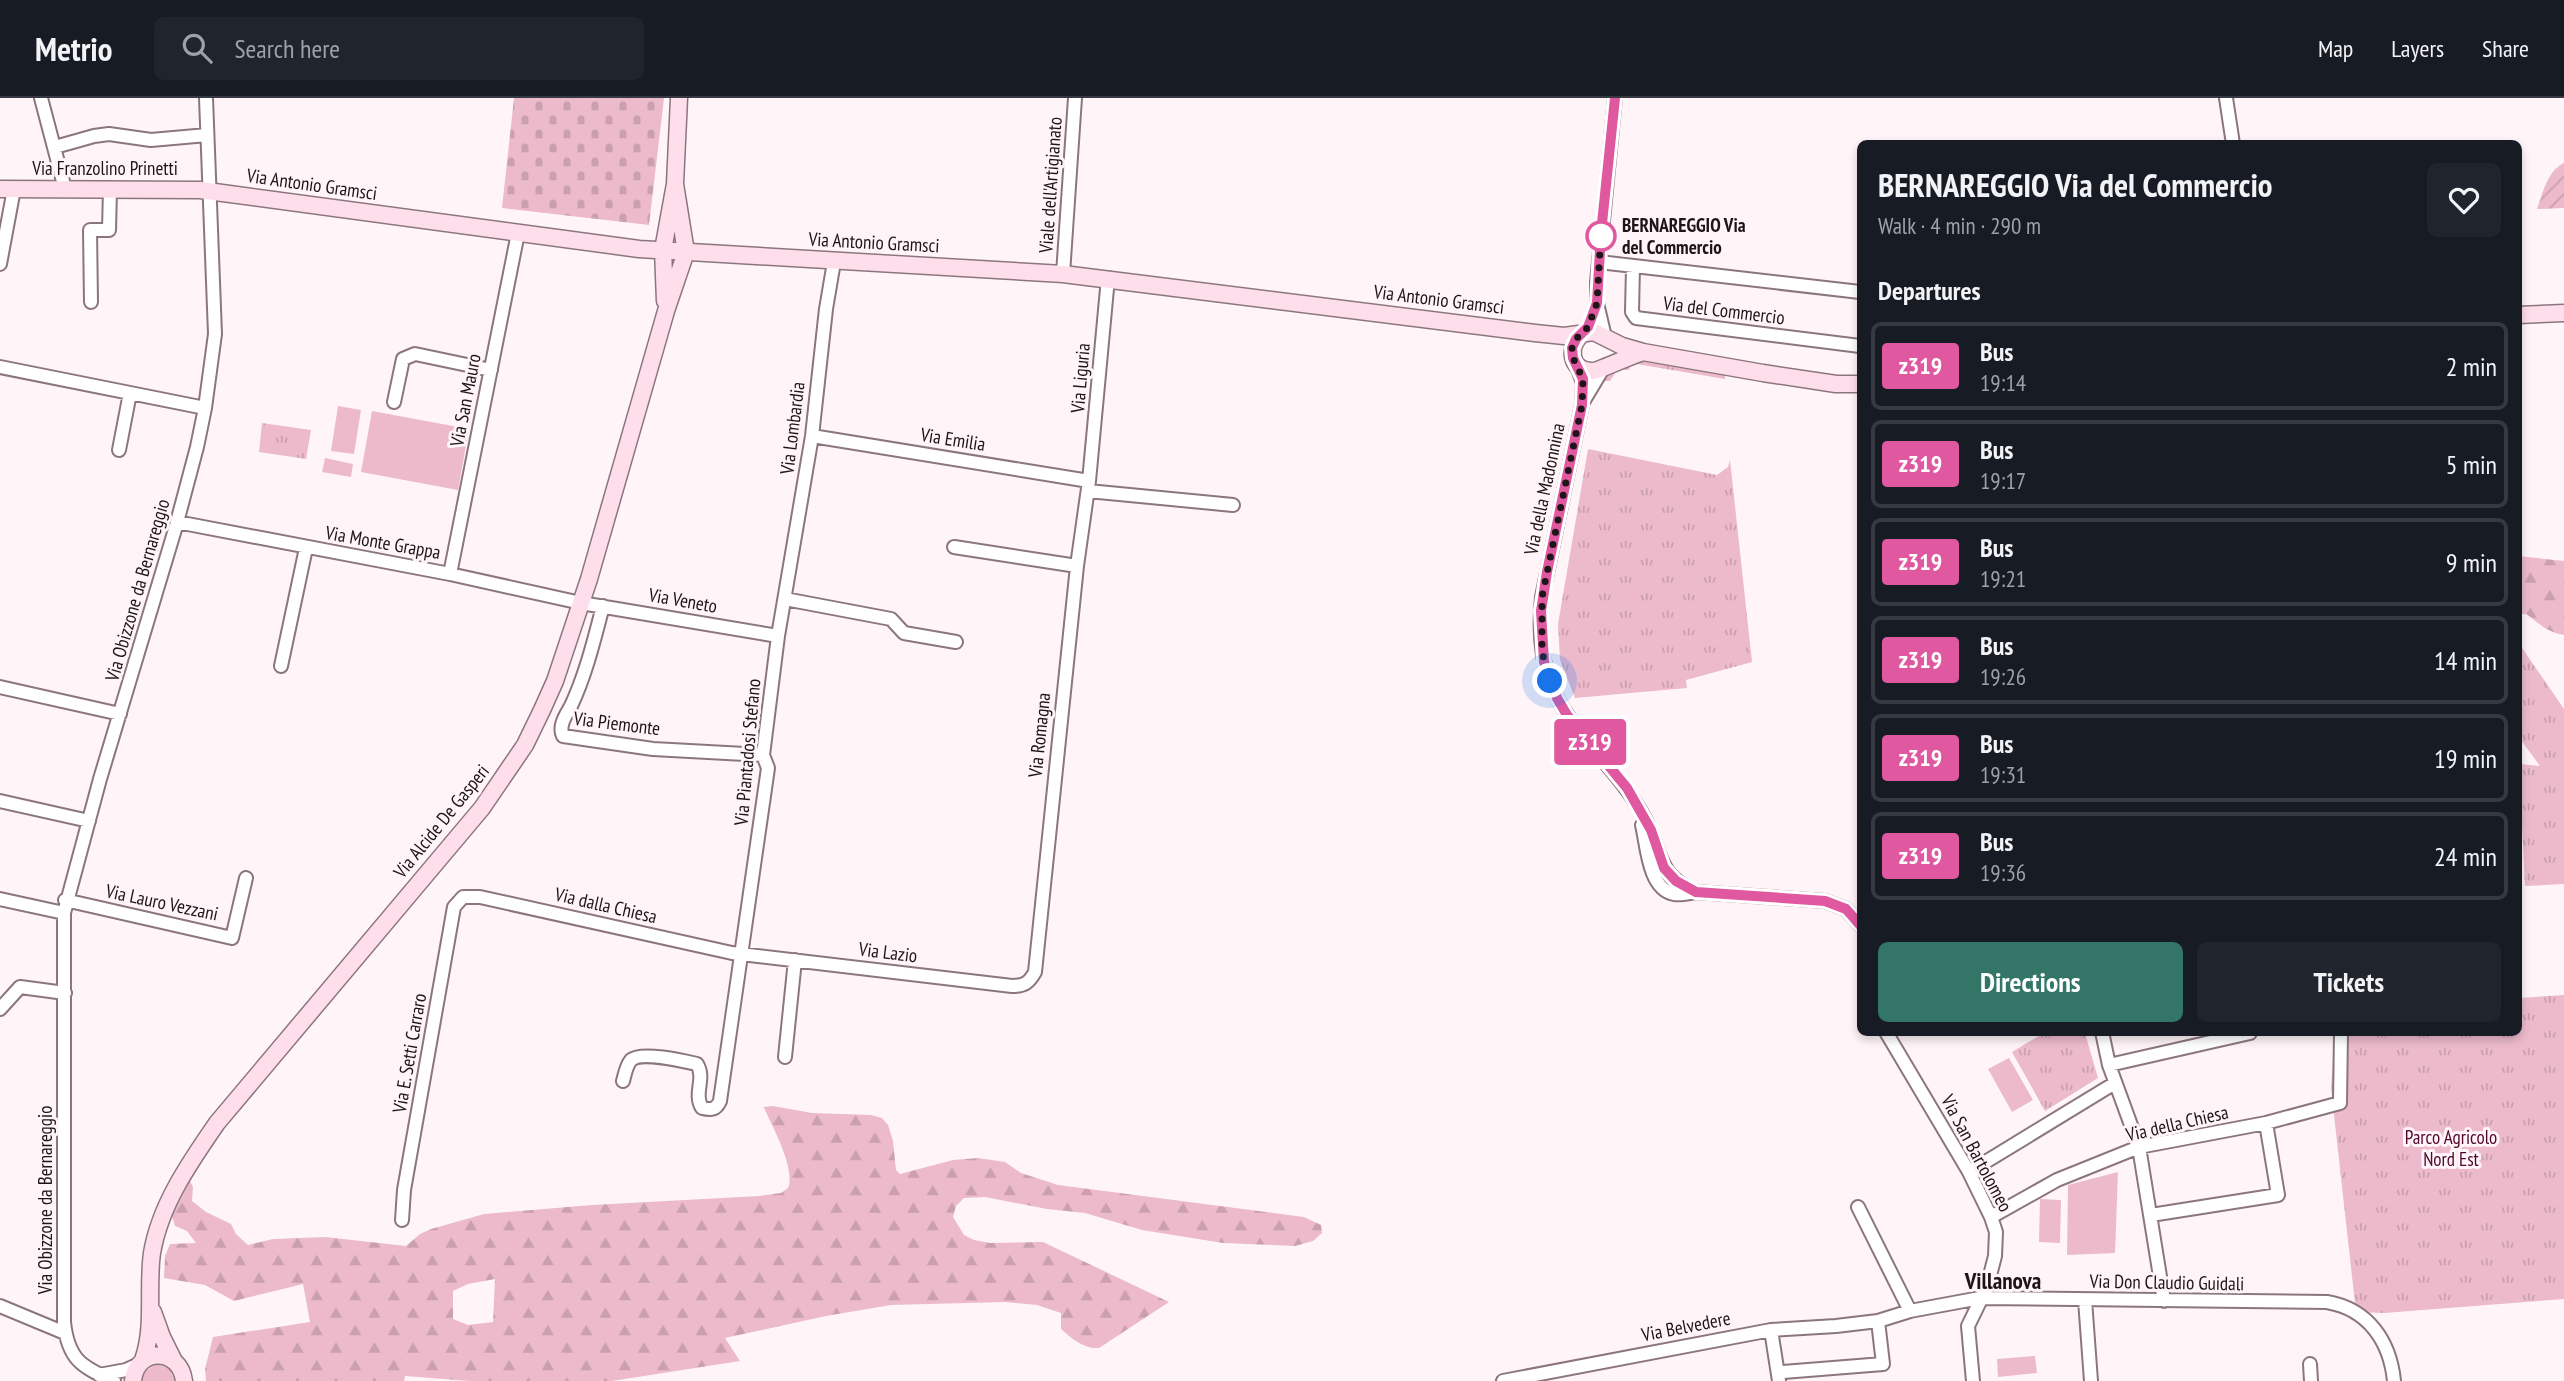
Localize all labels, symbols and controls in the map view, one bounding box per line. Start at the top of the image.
search box [154,17,644,80]
text: Metrio [35,27,112,70]
icon: search [178,29,216,67]
text: Search here [234,32,340,65]
text: Map [2318,33,2353,64]
text: Layers [2391,33,2444,64]
text: Share [2482,33,2529,64]
street label: Viale dell'Artigianato [1033,116,1067,255]
street label: Via Franzolino Prinetti [31,156,178,180]
street label: Via Antonio Gramsci [244,163,379,205]
text: BERNAREGGIO Via del Commercio [1878,163,2273,206]
button: heart [2427,163,2501,237]
text: Walk · 4 min · 290 m [1878,211,2041,240]
place label: BERNAREGGIO Via del Commercio [1622,213,1746,259]
marker: BERNAREGGIO Via del Commercio [1586,221,1616,251]
street label: Via Antonio Gramsci [807,227,940,257]
text: Departures [1878,274,1981,307]
street label: Via Antonio Gramsci [1371,279,1506,319]
street label: Via del Commercio [1661,291,1786,329]
text: Bus [1980,335,2013,368]
street label: Via Liguria [1065,342,1095,415]
text: z319 [1899,350,1942,381]
text: 2 min [2446,350,2497,383]
street label: Via San Mauro [444,352,486,449]
text: 19:14 [1980,368,2026,397]
street label: Via Lombardia [774,380,810,477]
street label: Via della Madonnina [1518,421,1570,558]
street label: Via Emilia [918,422,987,456]
text: Bus [1980,433,2013,466]
text: z319 [1899,448,1942,479]
text: 5 min [2446,448,2497,481]
text: 19:17 [1980,466,2026,495]
street label: Via Obizzone da Bernareggio [99,496,175,685]
street label: Via Monte Grappa [323,520,442,564]
text: Bus [1980,531,2013,564]
text: z319 [1899,546,1942,577]
text: 9 min [2446,546,2497,579]
text: 19:21 [1980,564,2026,593]
street label: Via Veneto [646,582,719,618]
text: Bus [1980,629,2013,662]
text: z319 [1899,644,1942,675]
text: 14 min [2434,644,2497,677]
text: 19:26 [1980,662,2026,691]
your location [1532,663,1567,698]
street label: Via Piantadosi Stefano [729,678,765,827]
street label: Via Romagna [1023,691,1055,780]
street label: Via Piemonte [571,706,662,740]
line badge: z319 [1541,719,1639,765]
text: z319 [1568,726,1612,757]
text: Bus [1980,727,2013,760]
text: z319 [1899,742,1942,773]
text: 19 min [2434,742,2497,775]
street label: Via Alcide De Gasperi [387,759,494,883]
text: 19:31 [1980,760,2026,789]
text: Bus [1980,825,2013,858]
text: z319 [1899,840,1942,871]
text: 24 min [2434,840,2497,873]
text: 19:36 [1980,858,2026,887]
street label: Via Lauro Vezzani [103,878,220,926]
street label: Via dalla Chiesa [552,881,659,928]
street label: Via Lazio [856,936,919,968]
button: Directions [1878,942,2183,1022]
button: Tickets [2197,942,2501,1022]
street label: Via E. Setti Carraro [387,991,431,1116]
street label: Via San Bartolomeo [1936,1090,2018,1216]
street label: Via della Chiesa [2123,1100,2230,1147]
street label: Via Obizzone da Bernareggio [33,1106,57,1295]
park label: Parco Agricolo Nord Est [2405,1125,2497,1171]
district label: Villanova [1964,1266,2041,1295]
street label: Via Don Claudio Guidali [2088,1269,2245,1295]
street label: Via Belvedere [1638,1306,1733,1347]

